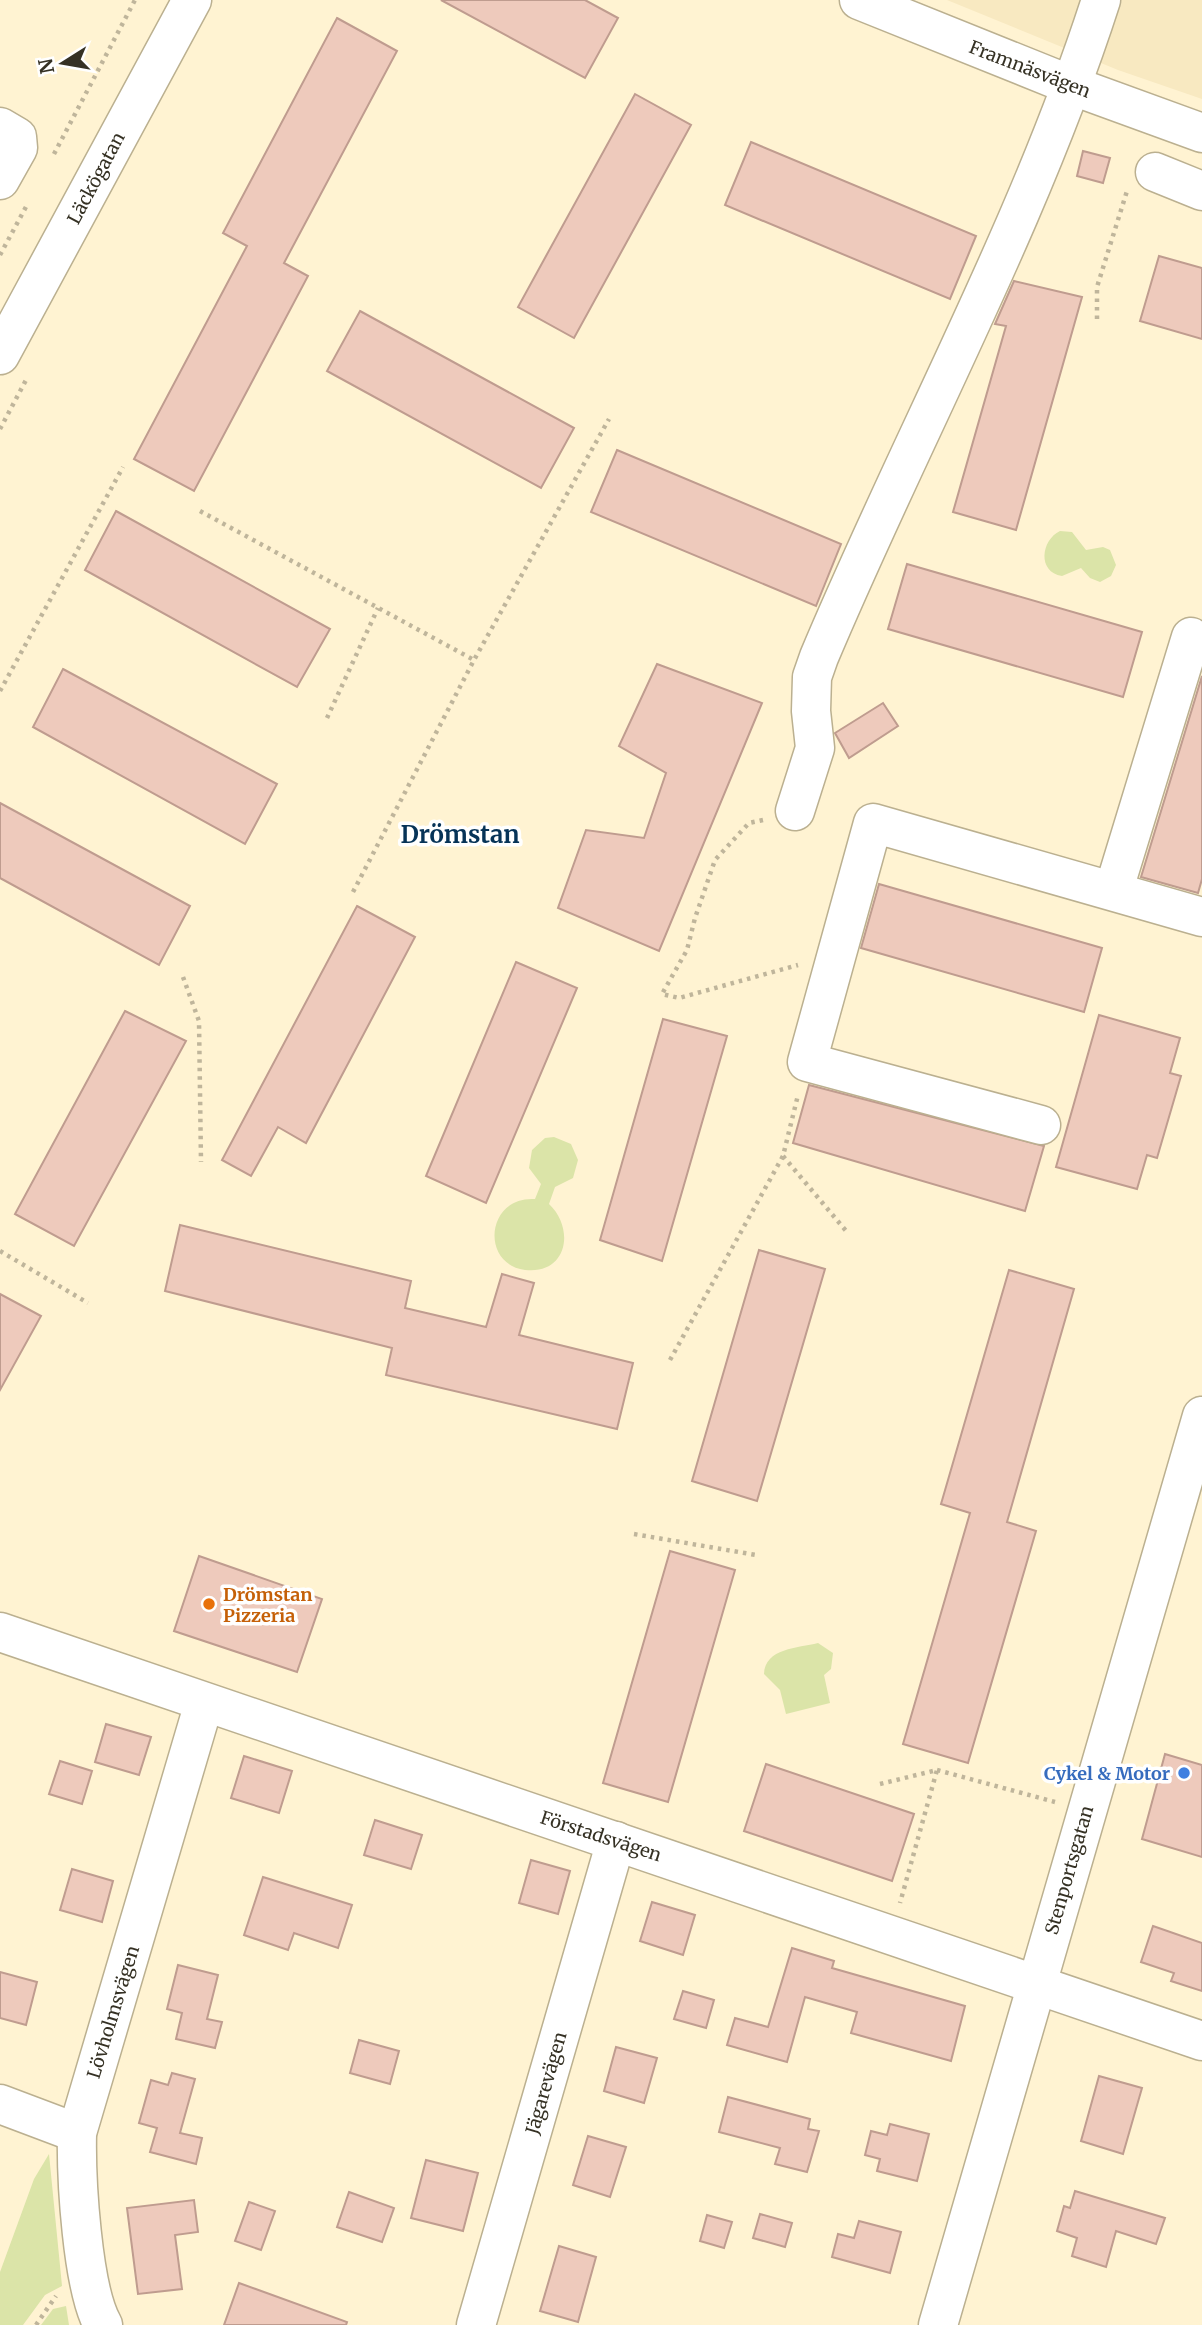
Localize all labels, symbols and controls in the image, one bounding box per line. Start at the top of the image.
north arrow [28,28,98,98]
street label: Framnäsvägen [966,35,1094,103]
text: N [33,57,60,76]
street label: Läckögatan [62,128,130,228]
district label: Drömstan [400,819,520,850]
place label: Drömstan Pizzeria [223,1583,312,1627]
marker: Drömstan Pizzeria [201,1596,217,1612]
place label: Cykel & Motor [1044,1762,1170,1785]
marker: Cykel & Motor [1176,1765,1192,1781]
street label: Stenportsgatan [1040,1803,1098,1937]
street label: Förstadsvägen [538,1806,664,1866]
street label: Lövholmsvägen [82,1943,144,2081]
street label: Jägarevägen [520,2029,572,2138]

